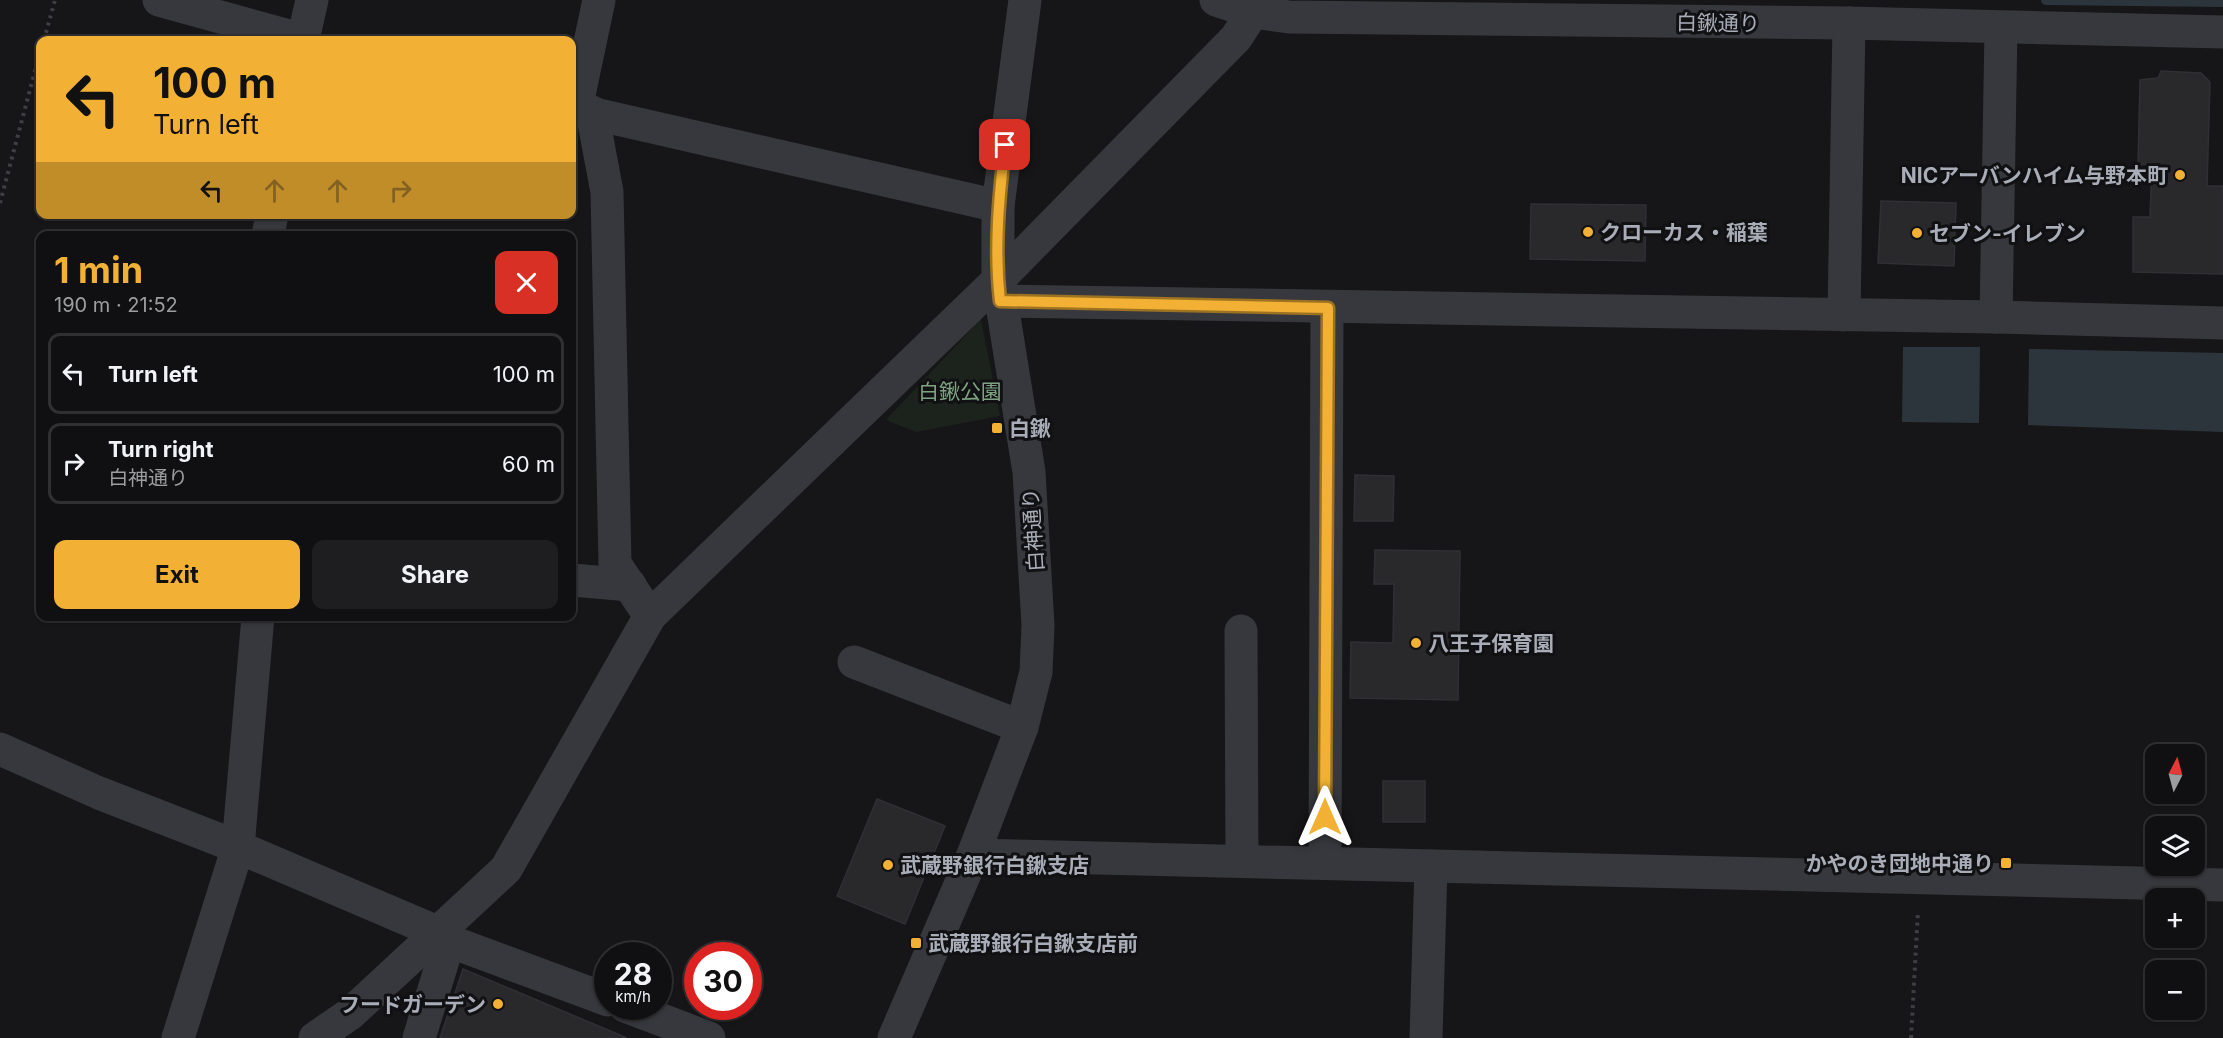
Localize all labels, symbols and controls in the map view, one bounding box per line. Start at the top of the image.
street label: 白鍬通り [1676,10,1760,36]
text: 100 m [153,57,276,108]
icon: left [54,60,132,138]
text: Turn left [153,108,259,141]
pin [979,119,1030,170]
icon: arrive [988,128,1021,161]
place label: NICアーバンハイム与野本町 [1901,163,2168,188]
marker: NICアーバンハイム与野本町 [2173,168,2187,182]
icon: left [195,174,228,207]
icon: ahead [258,174,291,207]
icon: ahead [321,174,354,207]
icon: right [384,174,417,207]
place label: クローカス・稲葉 [1600,220,1768,245]
place label: セブン-イレブン [1929,221,2086,246]
marker: クローカス・稲葉 [1581,225,1595,239]
marker: セブン-イレブン [1910,226,1924,240]
text: 1 min [54,248,143,292]
button: close [495,251,558,314]
text: 190 m · 21:52 [54,293,178,317]
icon: left [57,357,90,390]
text: Turn left [108,361,198,387]
text: 100 m [493,361,555,387]
park label: 白鍬公園 [918,379,1002,404]
place label: 白鍬 [1009,416,1051,441]
marker: 白鍬 [990,421,1004,435]
text: Turn right [108,436,214,462]
icon: right [57,447,90,480]
text: 60 m [502,451,555,477]
text: 白神通り [108,466,188,490]
street label: 白神通り [1018,487,1048,573]
button: Exit [54,540,300,609]
button: Share [312,540,558,609]
place label: 八王子保育園 [1428,631,1554,656]
marker: 八王子保育園 [1409,636,1423,650]
north arrow [2145,744,2205,804]
map controls [2145,744,2205,1020]
position arrow [1293,785,1357,849]
button: layers [2145,816,2205,876]
place label: かやのき団地中通り [1806,851,1994,876]
place label: 武蔵野銀行白鍬支店 [900,853,1089,878]
marker: かやのき団地中通り [1999,856,2013,870]
marker: 武蔵野銀行白鍬支店 [881,858,895,872]
button: + [2145,888,2205,948]
place label: 武蔵野銀行白鍬支店前 [928,931,1138,956]
marker: 武蔵野銀行白鍬支店前 [909,936,923,950]
speed limit sign: 30 [684,942,762,1020]
text: 28 [614,956,652,992]
button: − [2145,960,2205,1020]
text: km/h [615,987,651,1006]
place label: フードガーデン [339,992,486,1017]
marker: フードガーデン [491,997,505,1011]

